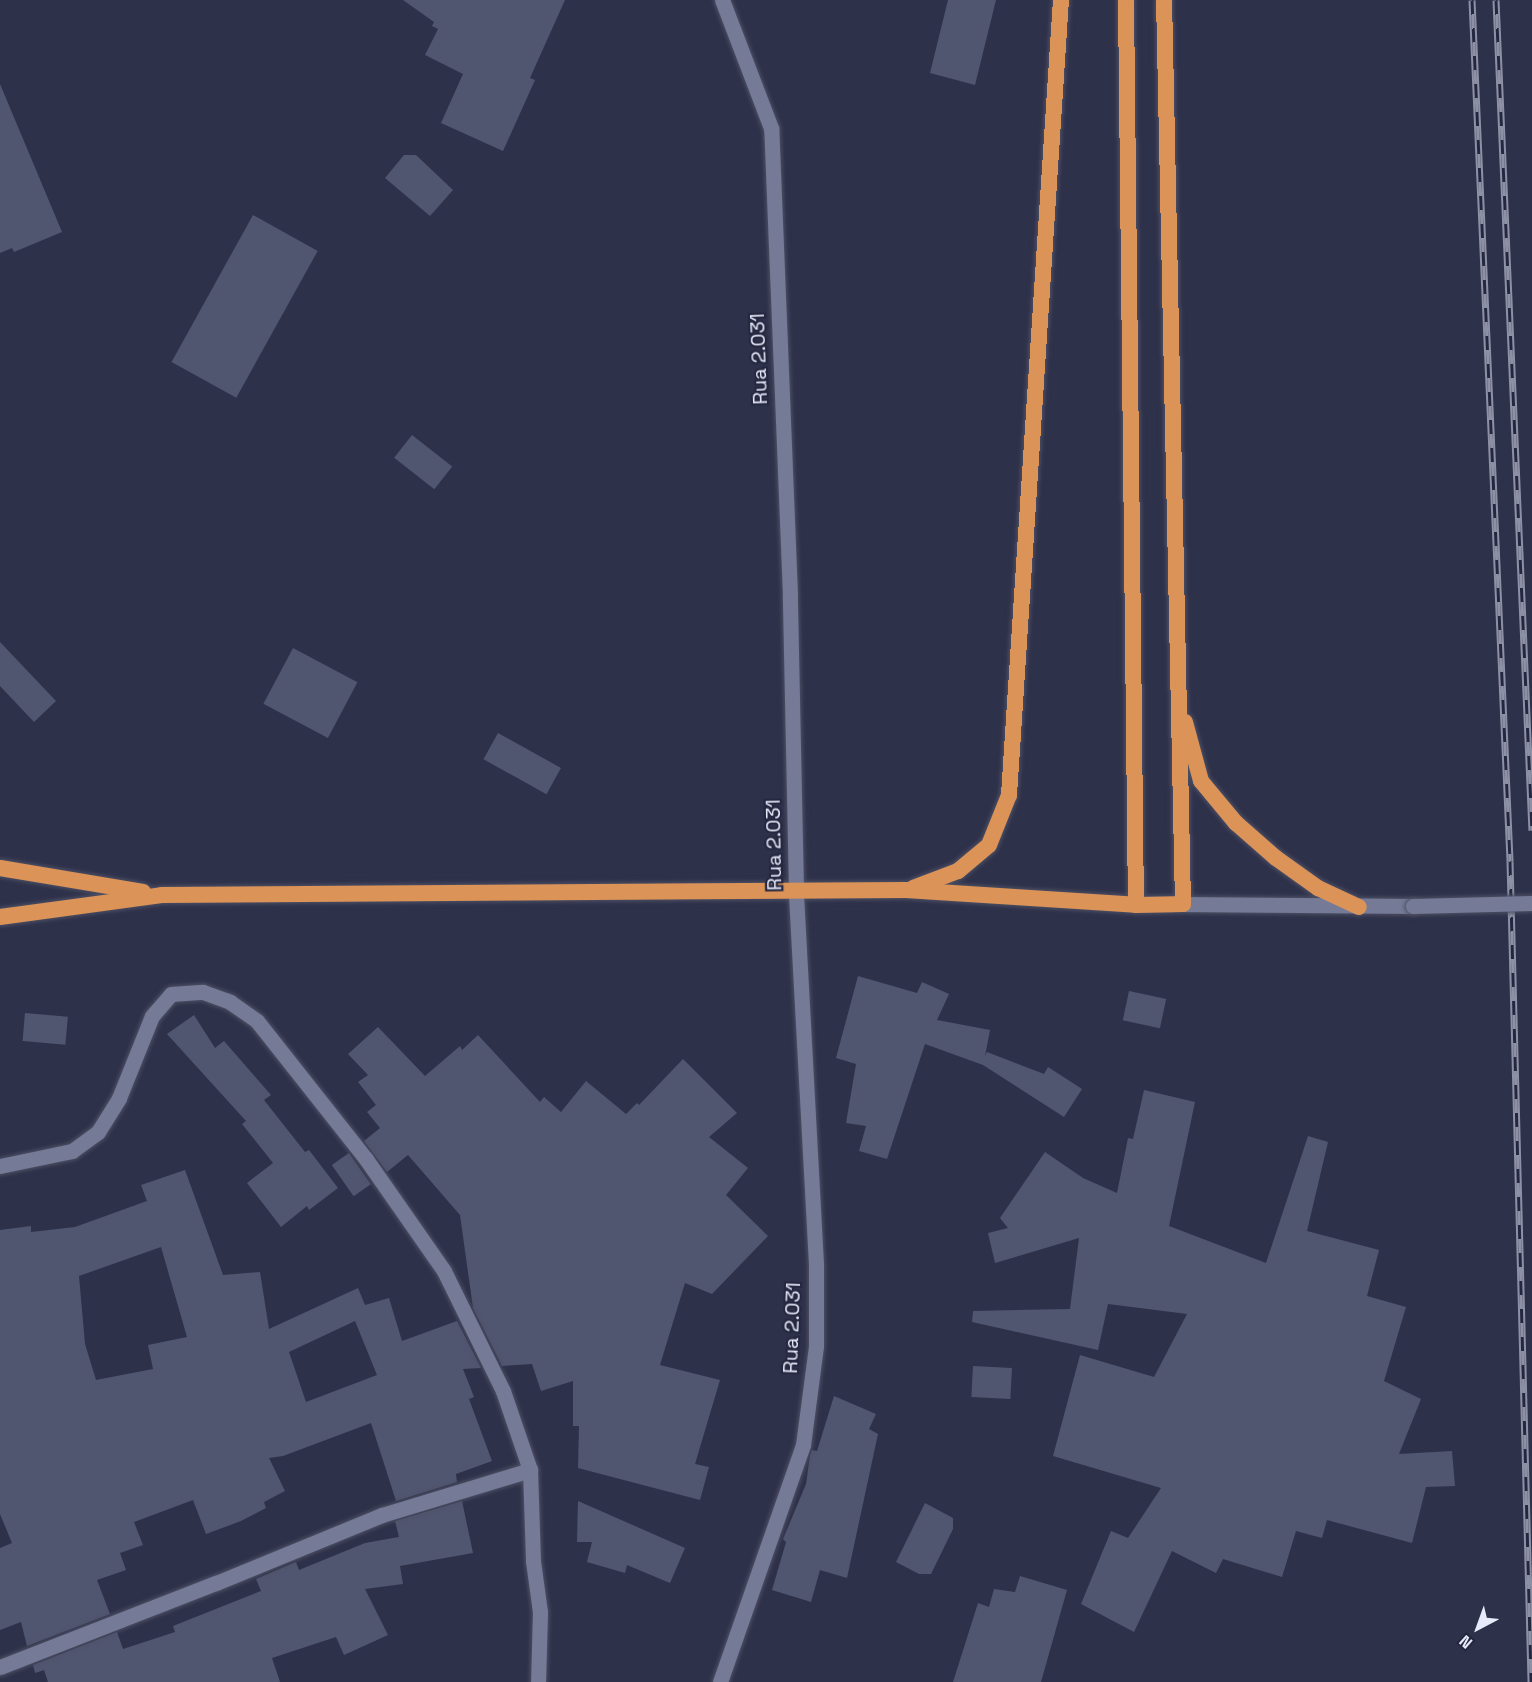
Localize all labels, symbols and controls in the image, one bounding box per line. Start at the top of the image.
street label: Rua 2.031 [745,313,773,405]
street label: Rua 2.031 [761,799,787,891]
street label: Rua 2.031 [778,1282,806,1374]
north arrow [1448,1598,1508,1658]
text: N [1455,1631,1477,1653]

